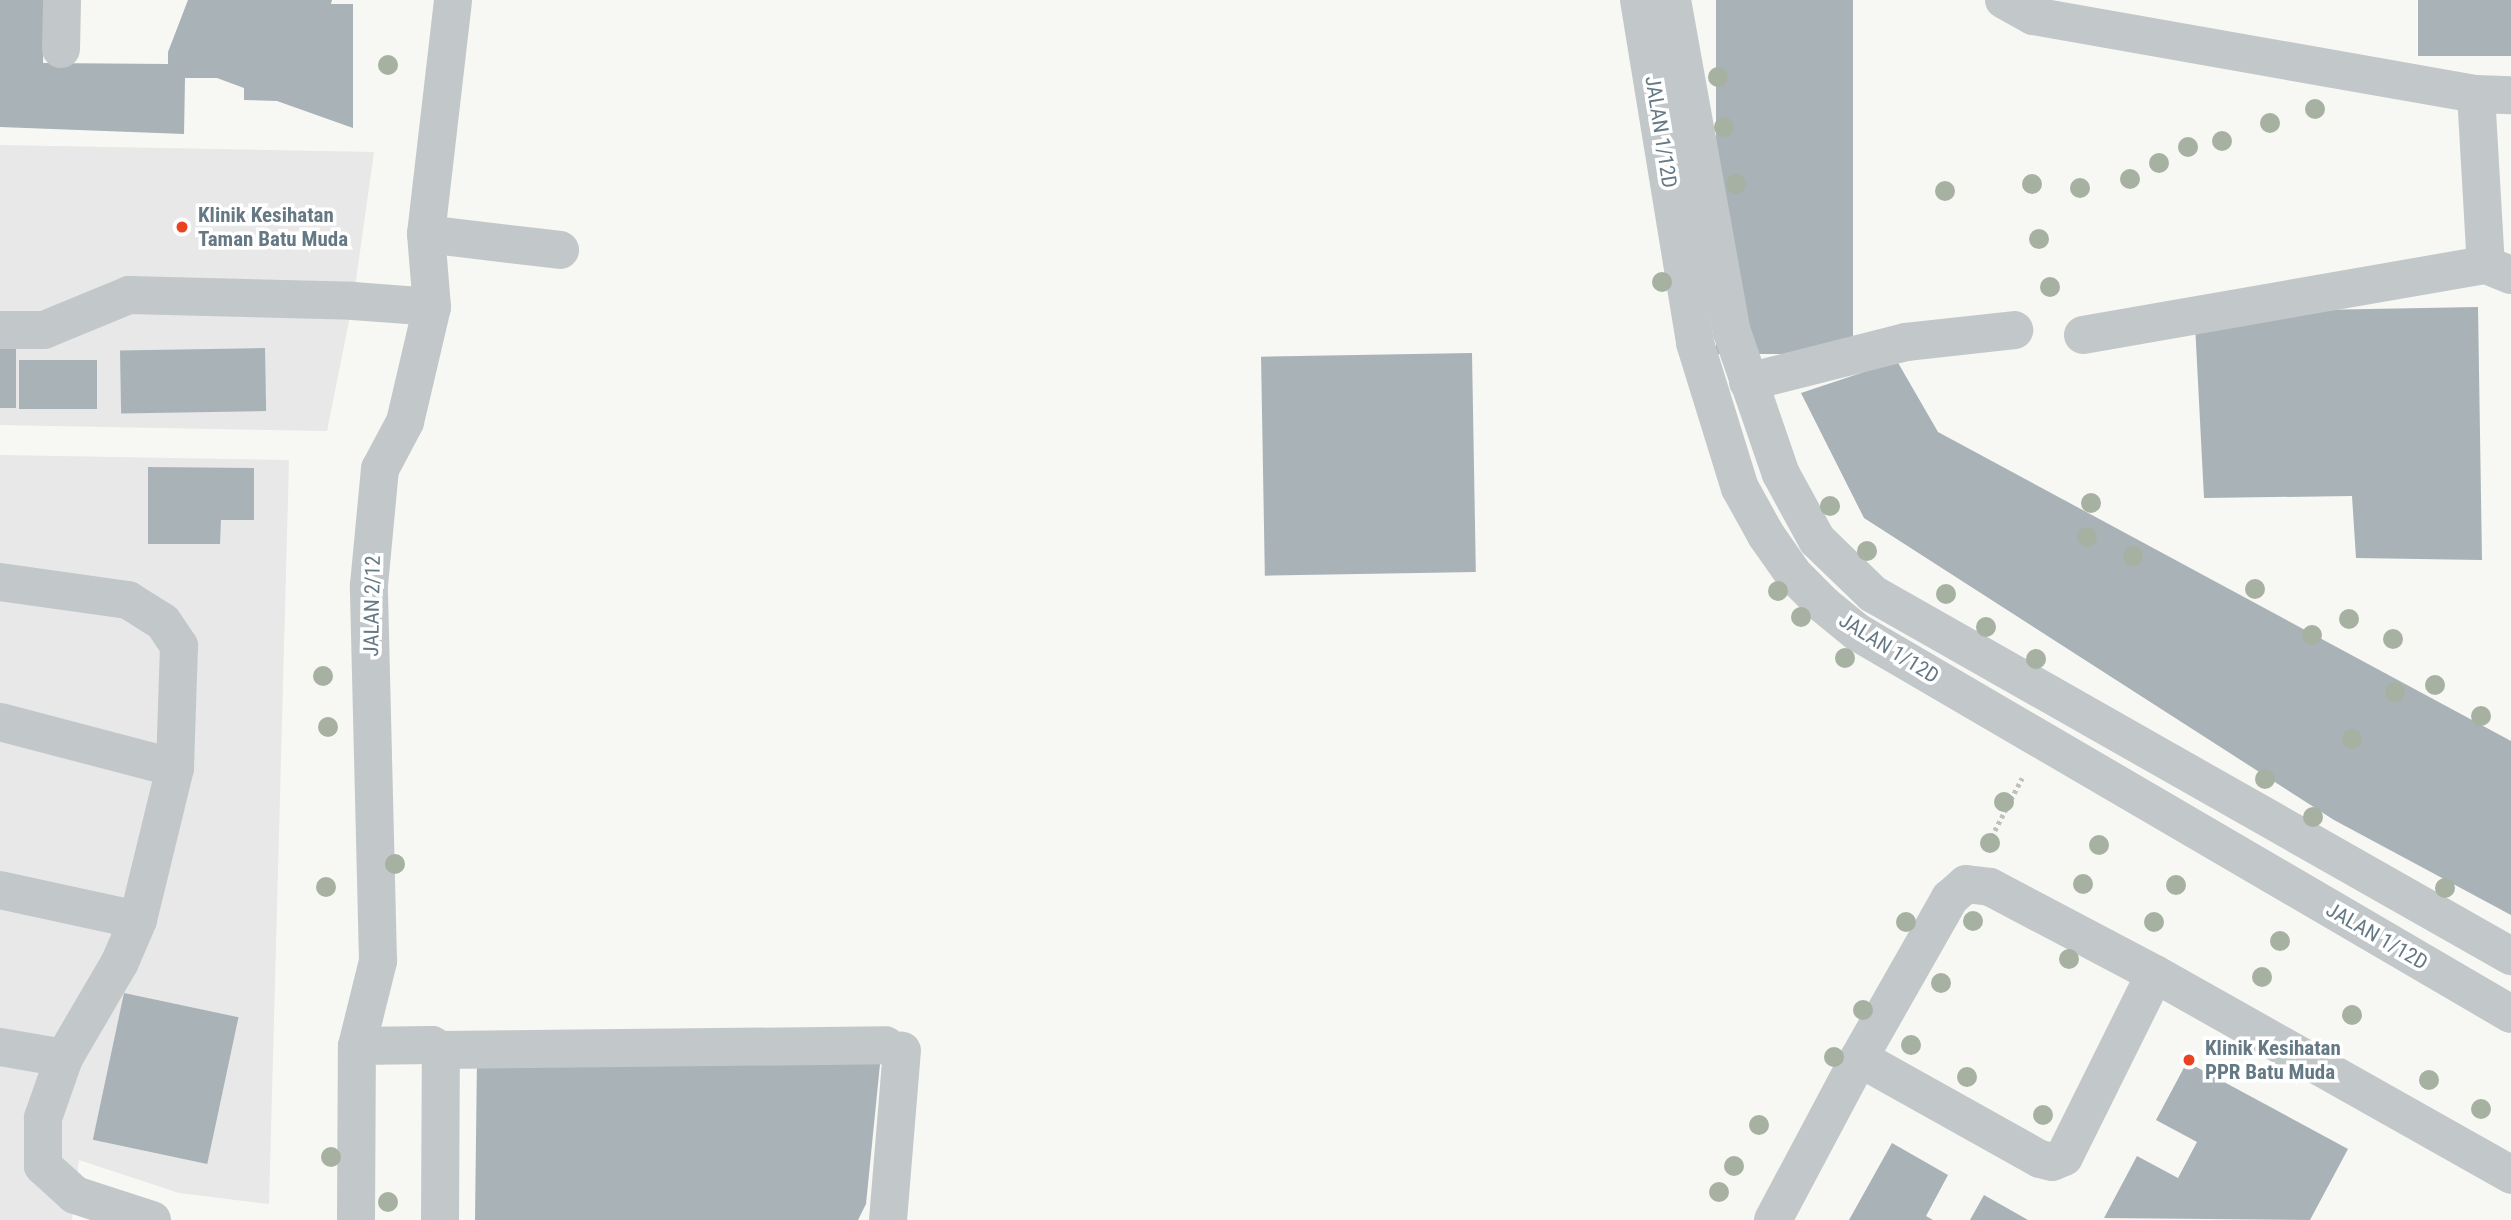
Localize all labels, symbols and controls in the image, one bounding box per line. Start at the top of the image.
street label: JALAN 1/12D [1640,74,1682,190]
place label: Klinik Kesihatan Taman Batu Muda [198,202,348,252]
marker: Klinik Kesihatan Taman Batu Muda [172,217,192,237]
street label: JALAN 2/12 [359,555,385,657]
street label: JALAN 1/12D [1834,607,1944,689]
street label: JALAN 1/12D [2322,897,2432,975]
place label: Klinik Kesihatan PPR Batu Muda [2205,1035,2341,1085]
marker: Klinik Kesihatan PPR Batu Muda [2179,1050,2199,1070]

